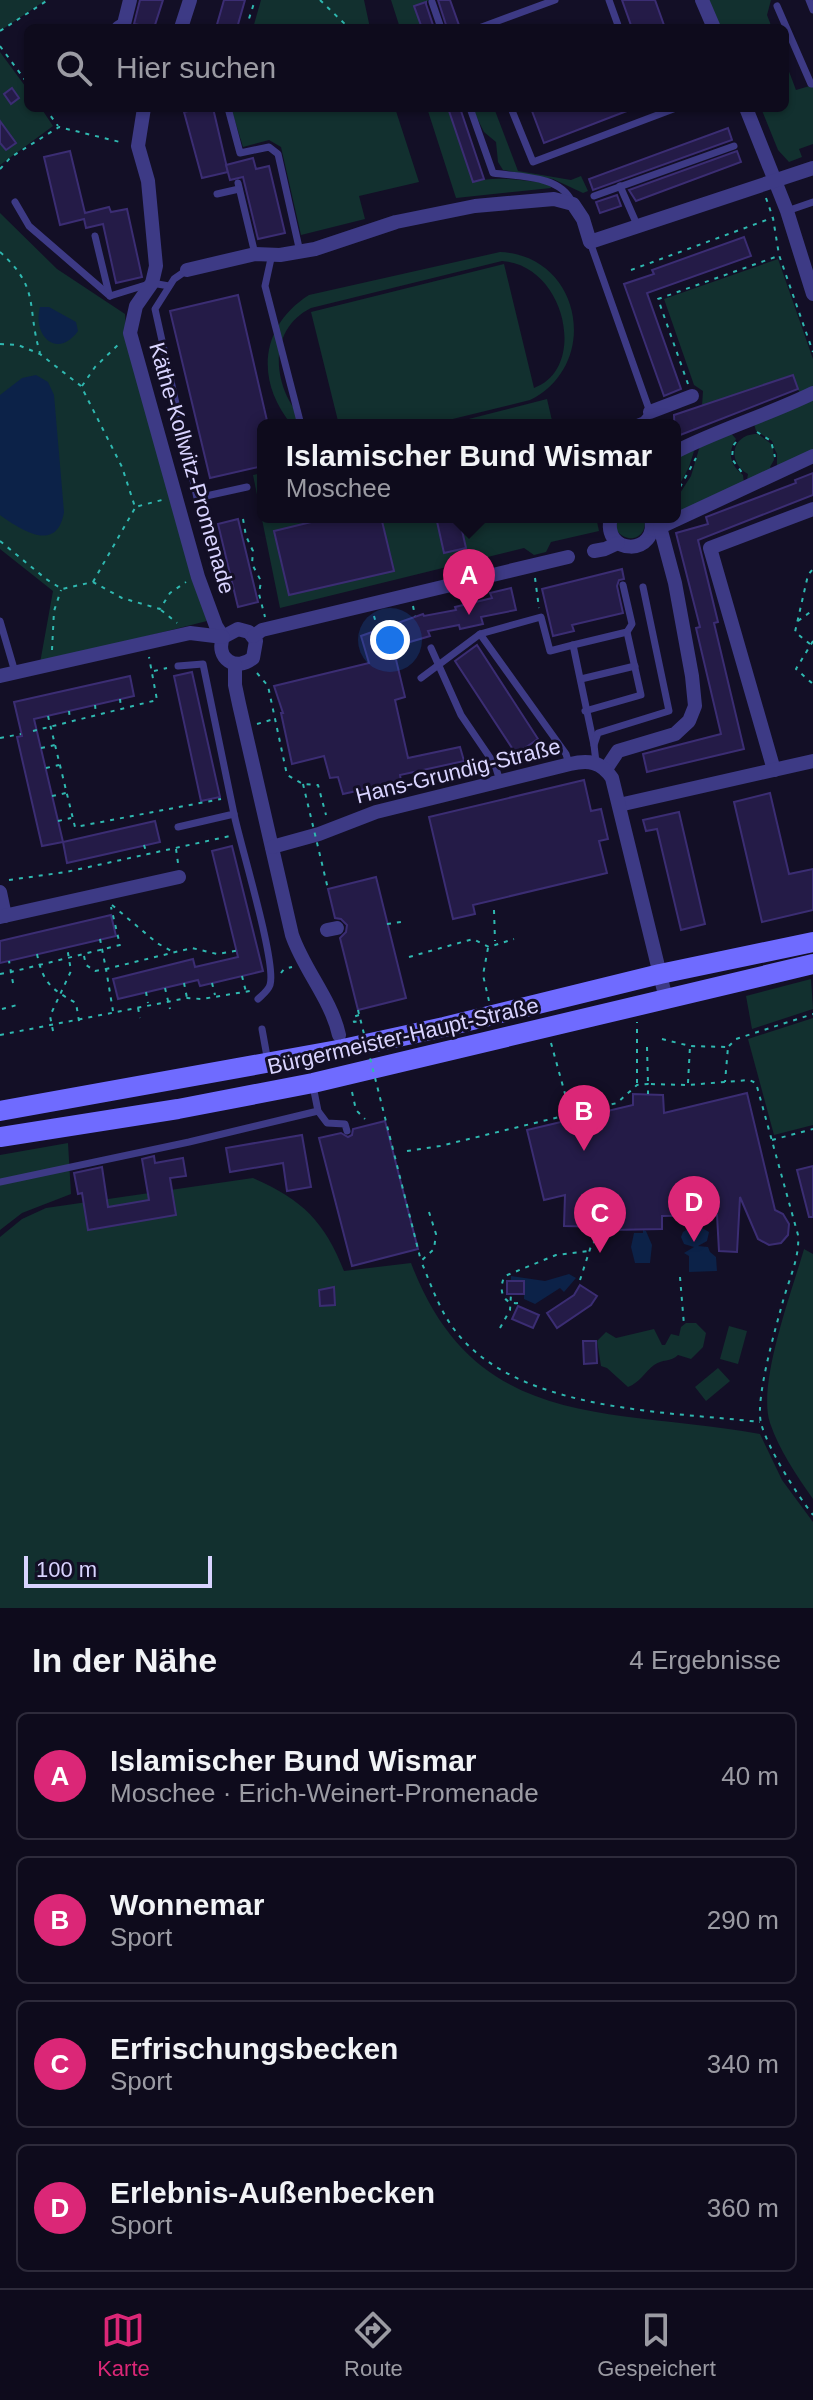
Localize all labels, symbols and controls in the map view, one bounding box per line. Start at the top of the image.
search box [24,24,789,112]
icon: search [52,46,96,90]
text: Hier suchen [116,51,276,84]
street label: Käthe-Kollwitz-Promenade [144,339,240,597]
popup [257,419,681,523]
text: Islamischer Bund Wismar [286,439,652,472]
text: Moschee [286,473,391,503]
pin: A [443,549,495,615]
your location [370,620,410,660]
street label: Hans-Grundig-Straße [353,733,563,809]
street label: Bürgermeister-Haupt-Straße [265,993,541,1079]
pin: B [558,1085,610,1151]
pin: D [668,1176,720,1242]
pin: C [574,1187,626,1253]
scale bar [24,1552,212,1588]
text: 100 m [36,1557,97,1582]
text: In der Nähe [32,1641,217,1679]
text: 4 Ergebnisse [629,1645,781,1675]
text: Islamischer Bund Wismar [110,1744,477,1777]
text: A [51,1761,69,1791]
text: 40 m [721,1761,779,1791]
text: Moschee · Erich-Weinert-Promenade [110,1778,539,1808]
text: Wonnemar [110,1888,264,1921]
text: B [51,1905,69,1935]
text: 290 m [707,1905,779,1935]
text: Sport [110,1922,172,1952]
text: Erfrischungsbecken [110,2032,398,2065]
text: C [51,2049,69,2079]
text: 340 m [707,2049,779,2079]
text: Sport [110,2066,172,2096]
text: Erlebnis-Außenbecken [110,2176,435,2209]
text: D [51,2193,69,2223]
text: 360 m [707,2193,779,2223]
text: Sport [110,2210,172,2240]
tab: Karte [97,2308,150,2382]
tab: Route [344,2308,403,2382]
tab: Gespeichert [597,2308,716,2382]

